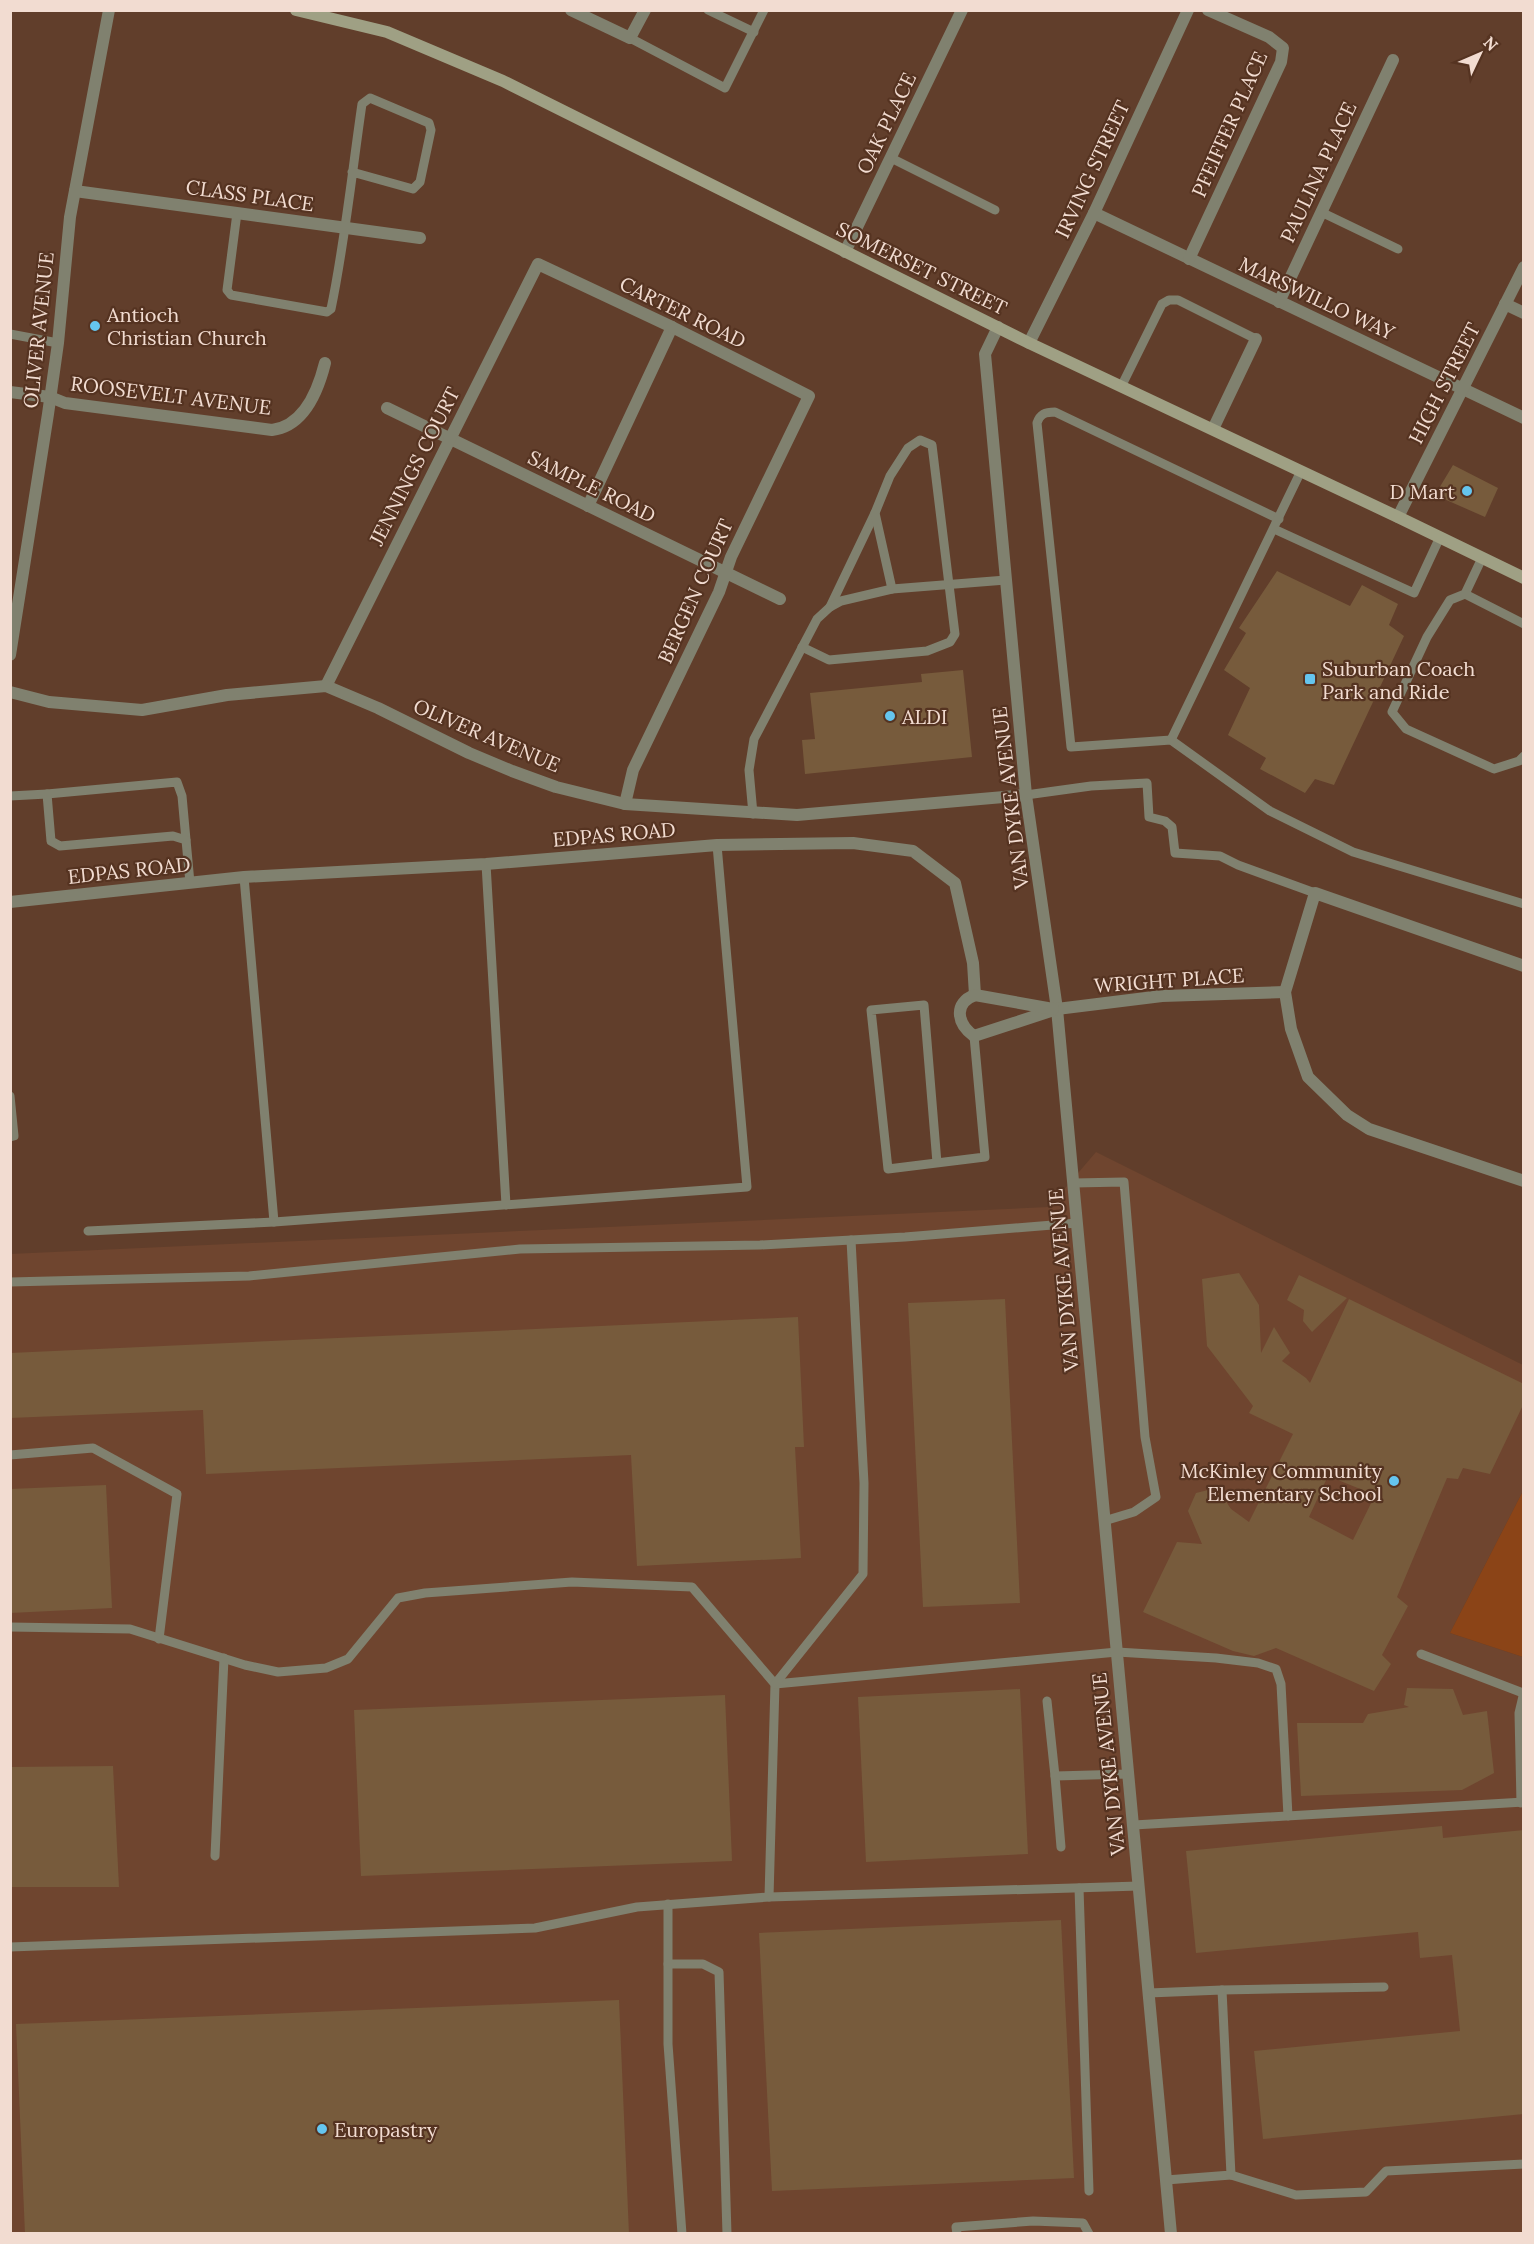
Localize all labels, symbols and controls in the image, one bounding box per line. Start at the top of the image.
north arrow [1450,24,1510,84]
text: N [1479,32,1502,55]
street label: PFEIFFER PLACE [1186,47,1272,201]
street label: OAK PLACE [851,68,921,178]
street label: IRVING STREET [1049,96,1135,242]
street label: PAULINA PLACE [1274,98,1362,246]
street label: CLASS PLACE [184,174,316,216]
street label: SOMERSET STREET [833,216,1012,320]
street label: OLIVER AVENUE [17,250,59,410]
street label: MARSWILLO WAY [1235,251,1399,345]
street label: CARTER ROAD [616,271,750,353]
place label: Antioch Christian Church [106,302,267,350]
street label: HIGH STREET [1403,318,1485,448]
marker: Antioch Christian Church [88,319,102,333]
street label: ROOSEVELT AVENUE [69,370,273,420]
street label: JENNINGS COURT [363,383,465,550]
street label: SAMPLE ROAD [524,444,660,528]
place label: D Mart [1390,479,1455,504]
marker: D Mart [1460,484,1474,498]
street label: BERGEN COURT [652,515,738,667]
place label: Suburban Coach Park and Ride [1322,656,1475,704]
marker: Suburban Coach Park and Ride [1303,672,1317,686]
street label: OLIVER AVENUE [410,693,564,777]
place label: ALDI [901,704,947,729]
street label: VAN DYKE AVENUE [986,705,1034,892]
marker: ALDI [883,709,897,723]
street label: EDPAS ROAD [551,816,677,852]
street label: EDPAS ROAD [66,851,192,889]
street label: WRIGHT PLACE [1093,962,1245,998]
street label: VAN DYKE AVENUE [1043,1187,1084,1374]
place label: McKinley Community Elementary School [1180,1458,1382,1506]
marker: McKinley Community Elementary School [1387,1474,1401,1488]
street label: VAN DYKE AVENUE [1086,1671,1130,1858]
place label: Europastry [334,2117,438,2142]
marker: Europastry [315,2122,329,2136]

